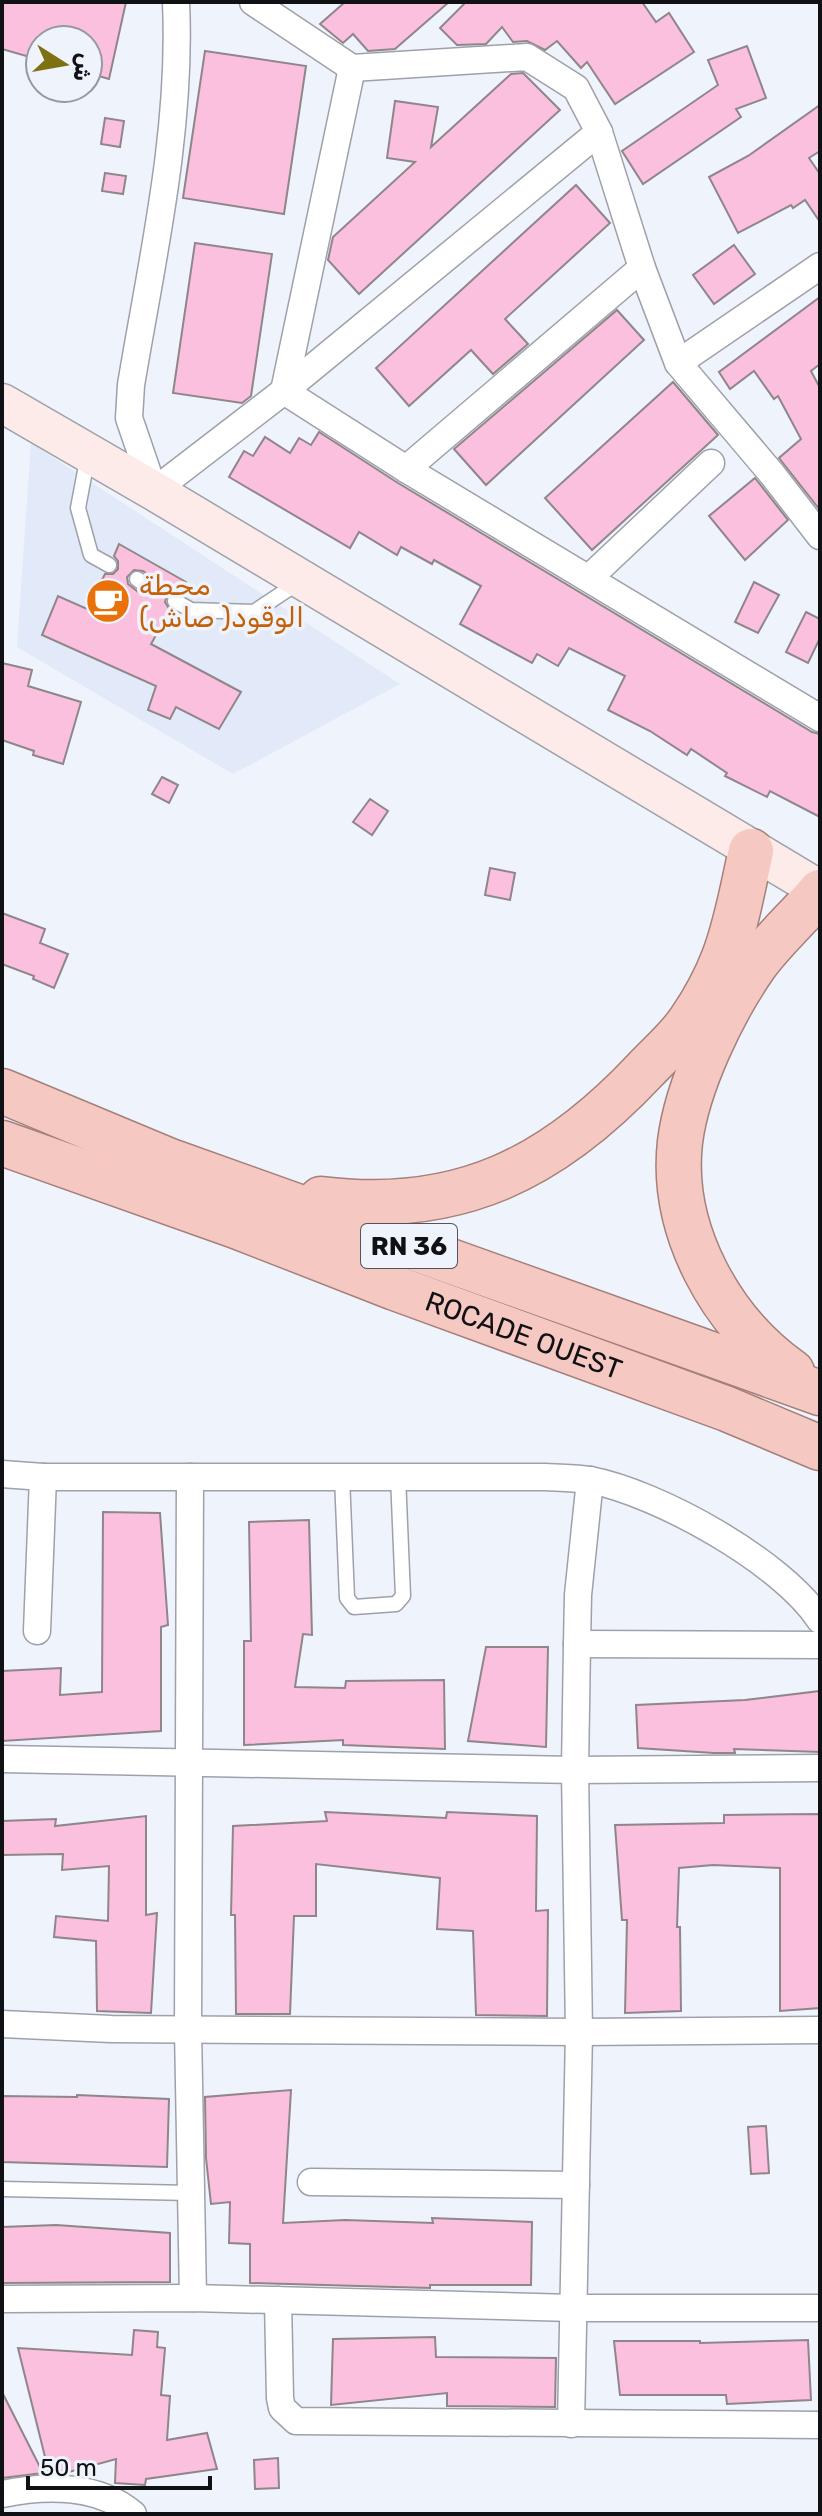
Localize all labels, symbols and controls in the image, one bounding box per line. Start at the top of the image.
north arrow [24,24,104,104]
text: ش [67,51,99,84]
place label: محطة الوقود( صاش) [139,569,304,634]
cafe icon: محطة الوقود( صاش) [84,577,132,625]
road number: RN 36 [361,1224,457,1268]
street label: ROCADE OUEST [421,1284,627,1386]
scale bar [28,2440,210,2490]
text: 50 m [40,2454,97,2482]

